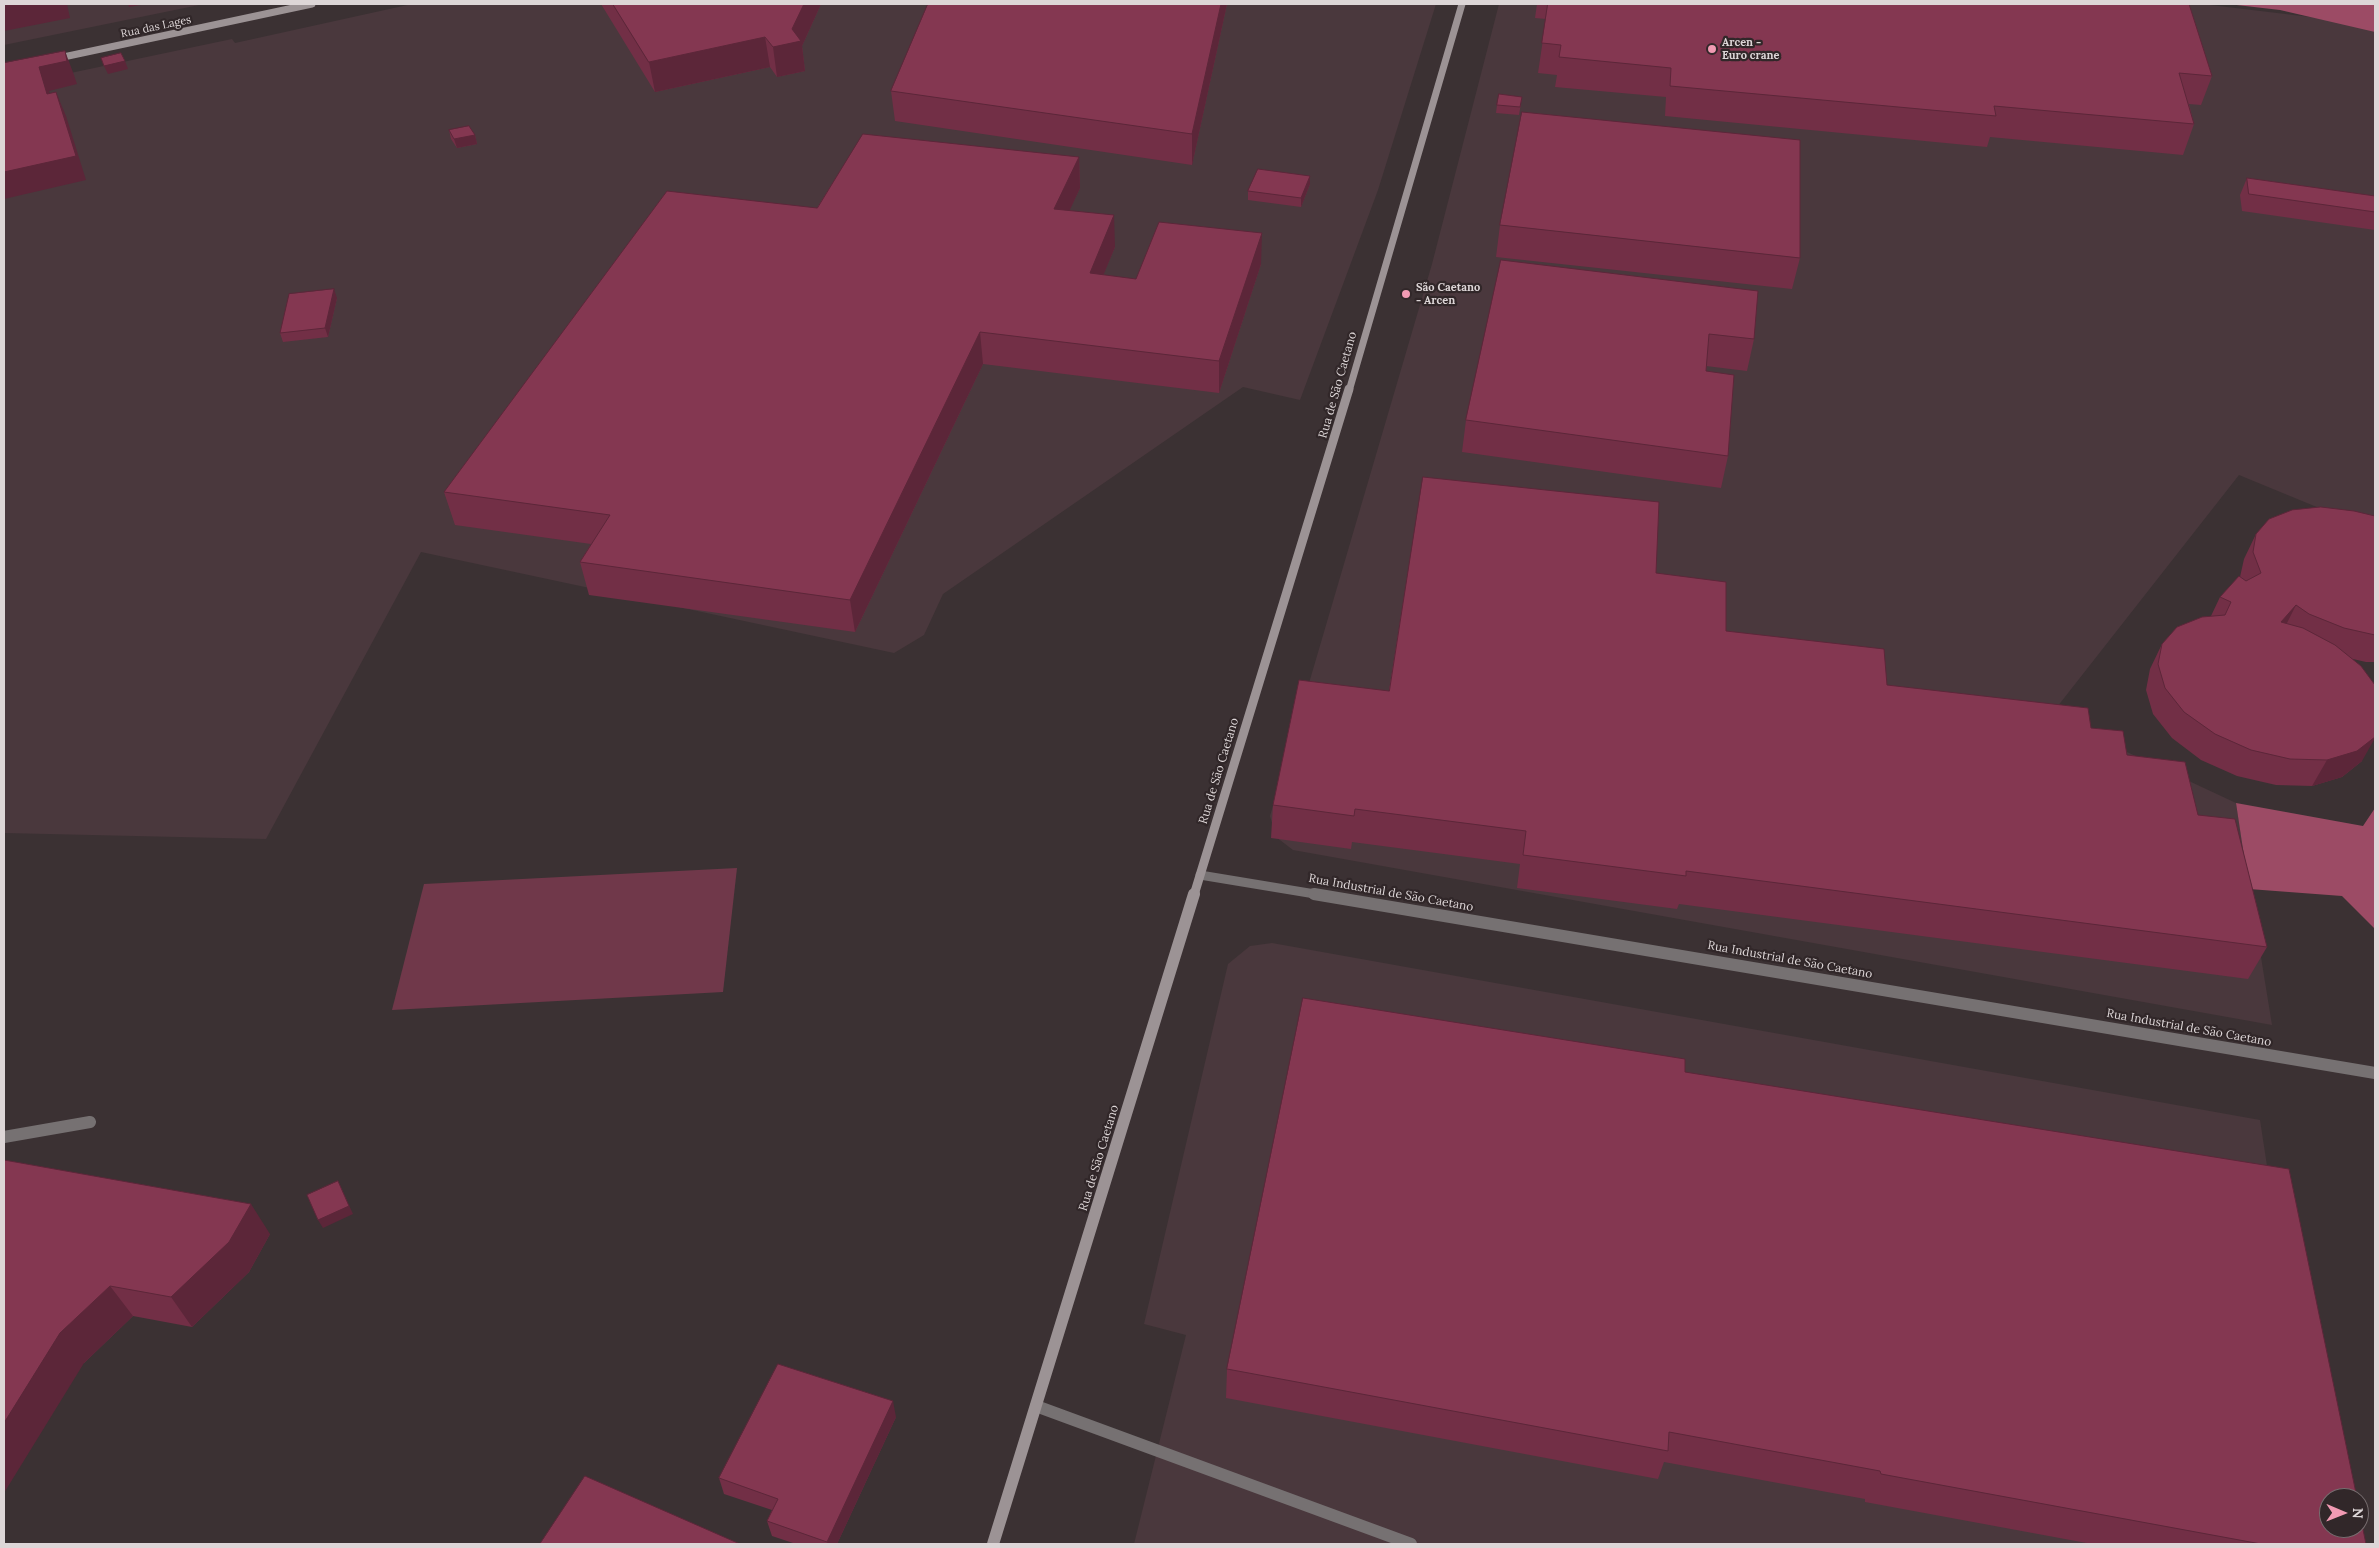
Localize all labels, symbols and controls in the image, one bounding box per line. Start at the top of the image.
street label: Rua das Lages [120,13,192,41]
place label: Arcen - Euro crane [1722,36,1779,62]
marker: Arcen - Euro crane [1706,43,1718,55]
place label: São Caetano - Arcen [1416,281,1480,307]
marker: São Caetano - Arcen [1400,288,1412,300]
street label: Rua de São Caetano [1316,330,1360,440]
street label: Rua de São Caetano [1196,716,1242,826]
street label: Rua Industrial de São Caetano [1307,871,1475,915]
street label: Rua Industrial de São Caetano [1706,938,1874,982]
street label: Rua Industrial de São Caetano [2105,1006,2273,1050]
street label: Rua de São Caetano [1076,1103,1122,1213]
north arrow [2319,1488,2369,1538]
text: N [2349,1508,2367,1519]

